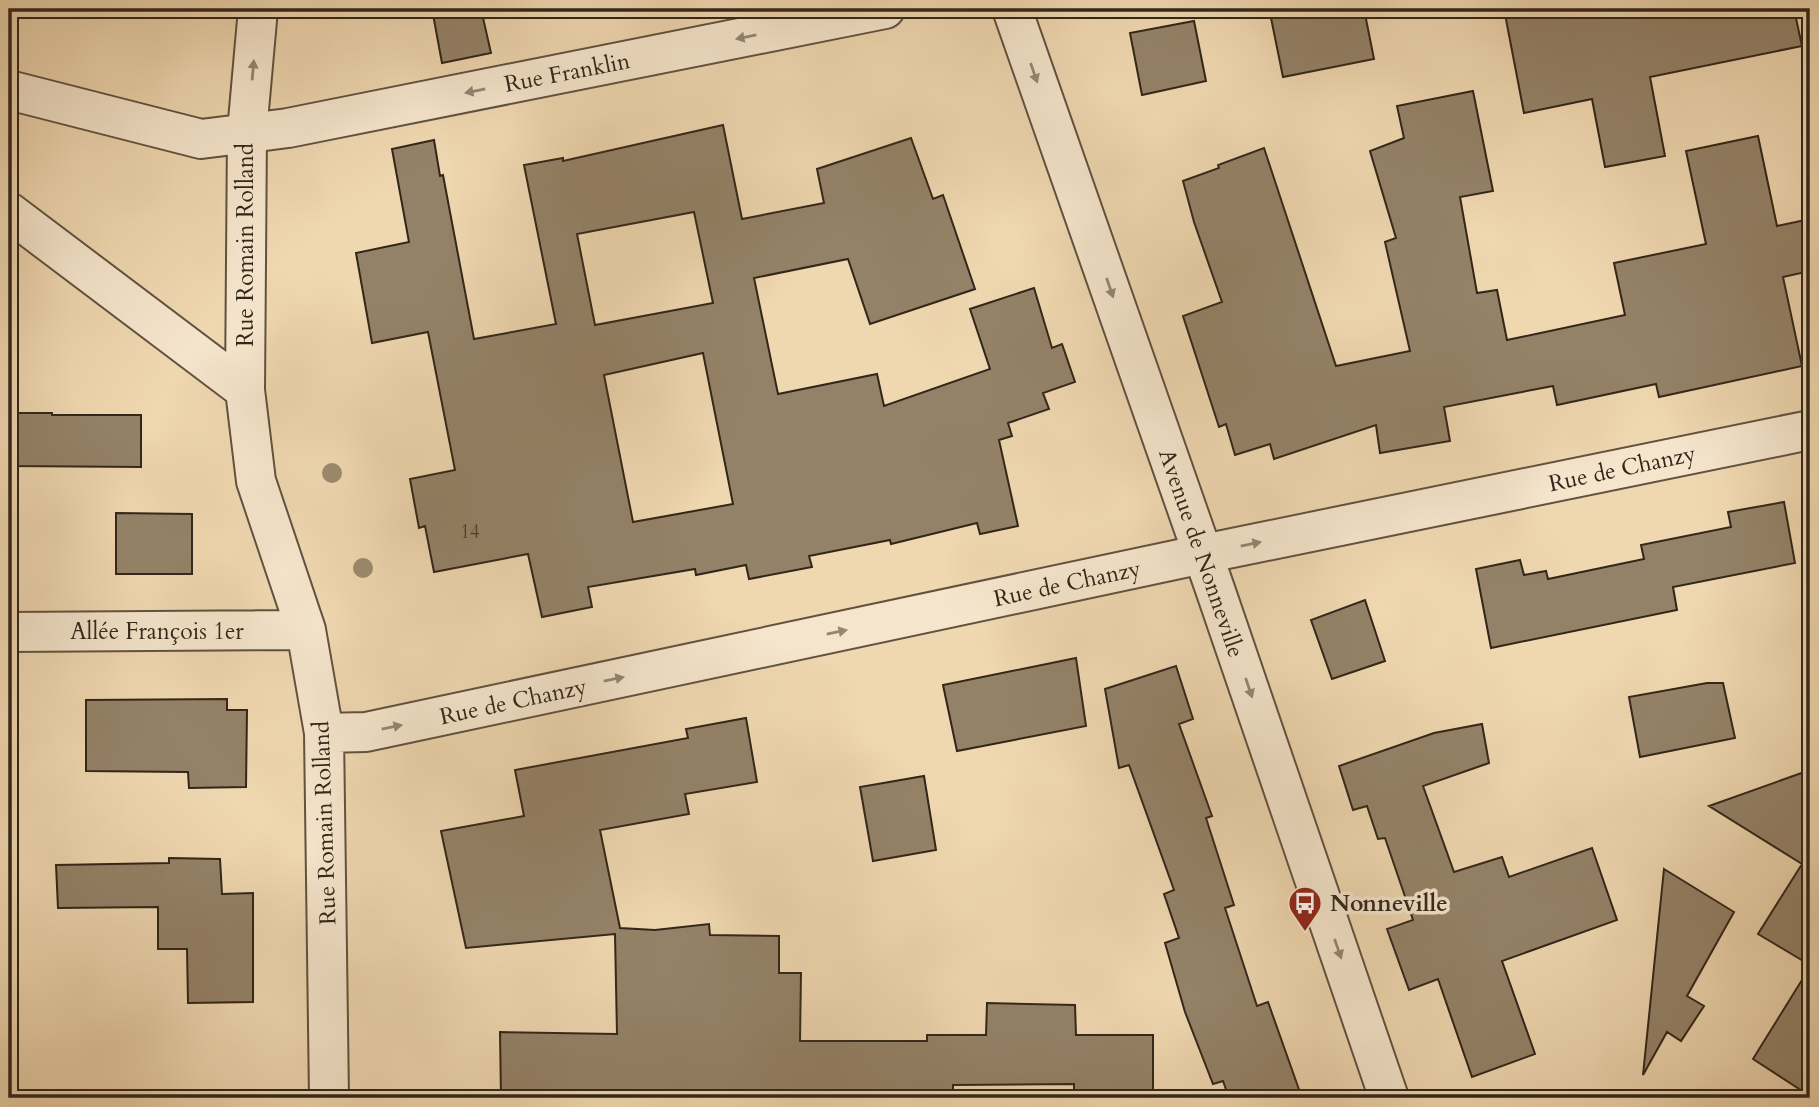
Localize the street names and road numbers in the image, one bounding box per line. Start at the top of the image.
street label: Rue Franklin [502,45,633,100]
street label: Rue Romain Rolland [230,142,261,347]
street label: Rue de Chanzy [1546,438,1699,499]
street label: Avenue de Nonneville [1151,445,1252,662]
street label: Rue de Chanzy [991,553,1144,614]
street label: Allée François 1er [70,616,244,647]
street label: Rue de Chanzy [437,671,590,732]
street label: Rue Romain Rolland [305,720,344,925]

